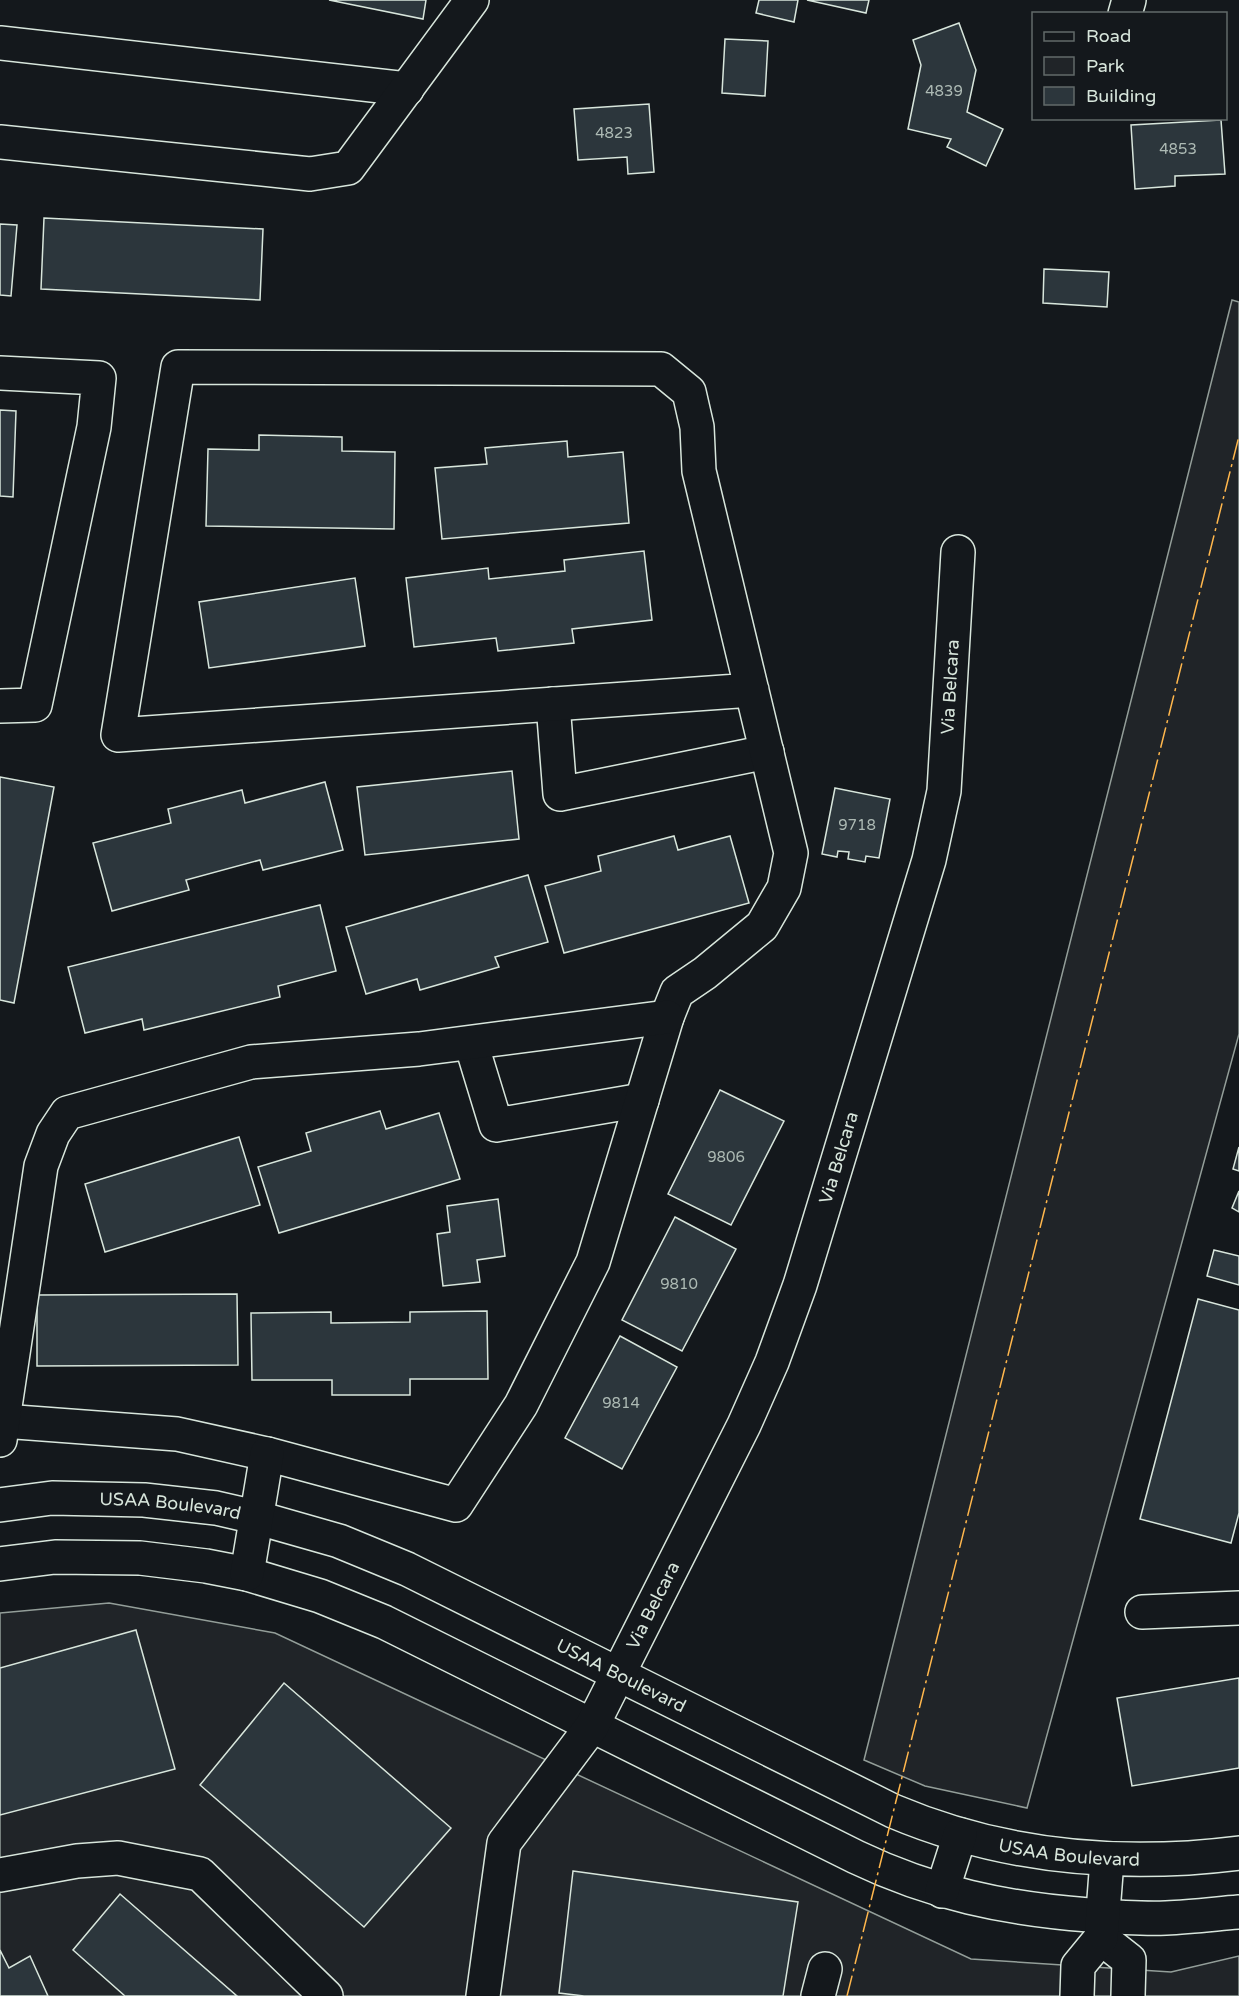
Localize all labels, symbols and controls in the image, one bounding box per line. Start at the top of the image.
legend [1032,12,1227,120]
text: Road [1086,25,1131,47]
text: Park [1086,55,1125,77]
house number: 4839 [925,82,963,100]
text: Building [1086,85,1156,107]
house number: 4823 [595,124,633,142]
house number: 4853 [1159,140,1197,158]
street label: Via Belcara [936,639,964,735]
house number: 9718 [838,816,876,834]
street label: Via Belcara [814,1109,863,1207]
house number: 9806 [707,1148,745,1166]
house number: 9810 [660,1275,698,1293]
house number: 9814 [602,1394,640,1412]
street label: USAA Boulevard [99,1488,243,1524]
street label: Via Belcara [622,1558,684,1653]
street label: USAA Boulevard [552,1634,690,1717]
street label: USAA Boulevard [996,1834,1140,1870]

